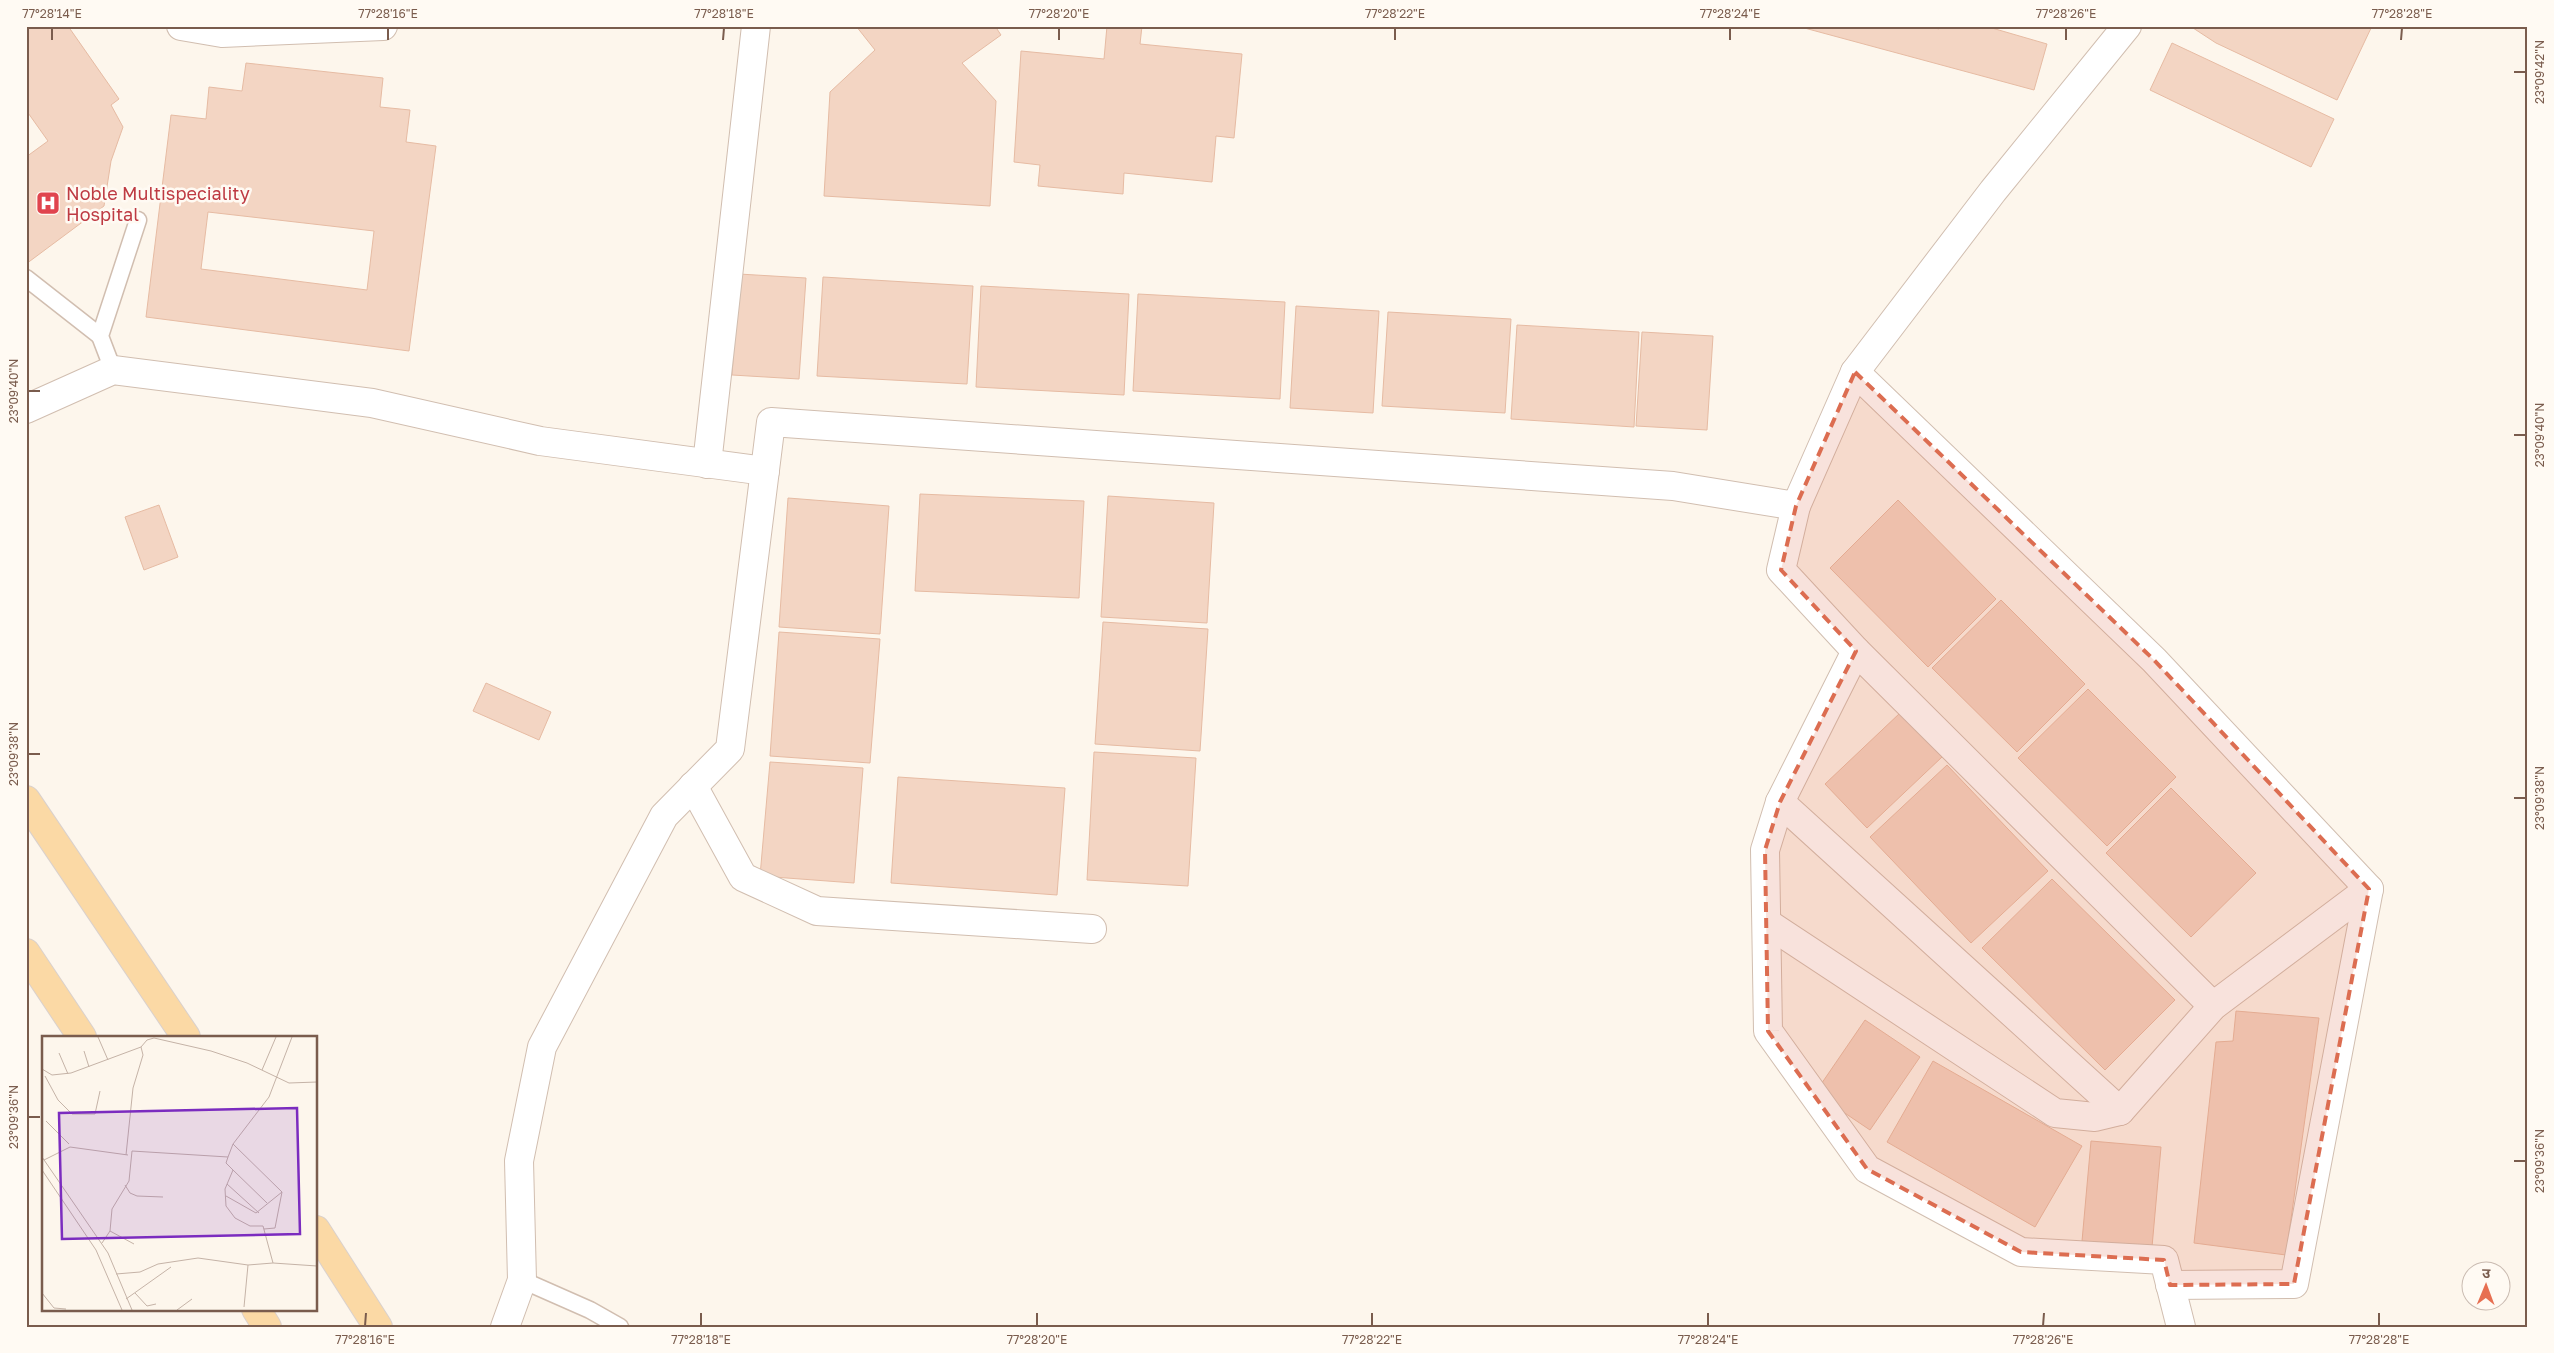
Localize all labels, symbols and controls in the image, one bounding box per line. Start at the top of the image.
text: 77°28'14"E [22,6,82,21]
text: 77°28'16"E [358,6,418,21]
text: 77°28'18"E [694,6,754,21]
text: 77°28'20"E [1029,6,1089,21]
text: 77°28'22"E [1365,6,1425,21]
text: 77°28'24"E [1700,6,1760,21]
text: 77°28'26"E [2036,6,2096,21]
text: 77°28'28"E [2372,6,2432,21]
text: 23°09'42"N [2532,40,2547,104]
place label: Noble Multispeciality Hospital [66,182,250,225]
hospital icon: Noble Multispeciality Hospital [35,190,61,216]
text: 23°09'40"N [6,359,21,423]
text: 23°09'40"N [2532,403,2547,467]
text: 23°09'38"N [6,722,21,786]
text: 23°09'38"N [2532,766,2547,830]
inset map [42,1036,318,1310]
text: 23°09'36"N [6,1085,21,1149]
text: 23°09'36"N [2532,1129,2547,1193]
north arrow [2462,1260,2512,1310]
text: उ [2482,1264,2491,1281]
text: 77°28'16"E [335,1332,395,1347]
text: 77°28'18"E [671,1332,731,1347]
text: 77°28'20"E [1007,1332,1067,1347]
text: 77°28'22"E [1342,1332,1402,1347]
text: 77°28'24"E [1678,1332,1738,1347]
text: 77°28'26"E [2013,1332,2073,1347]
text: 77°28'28"E [2349,1332,2409,1347]

